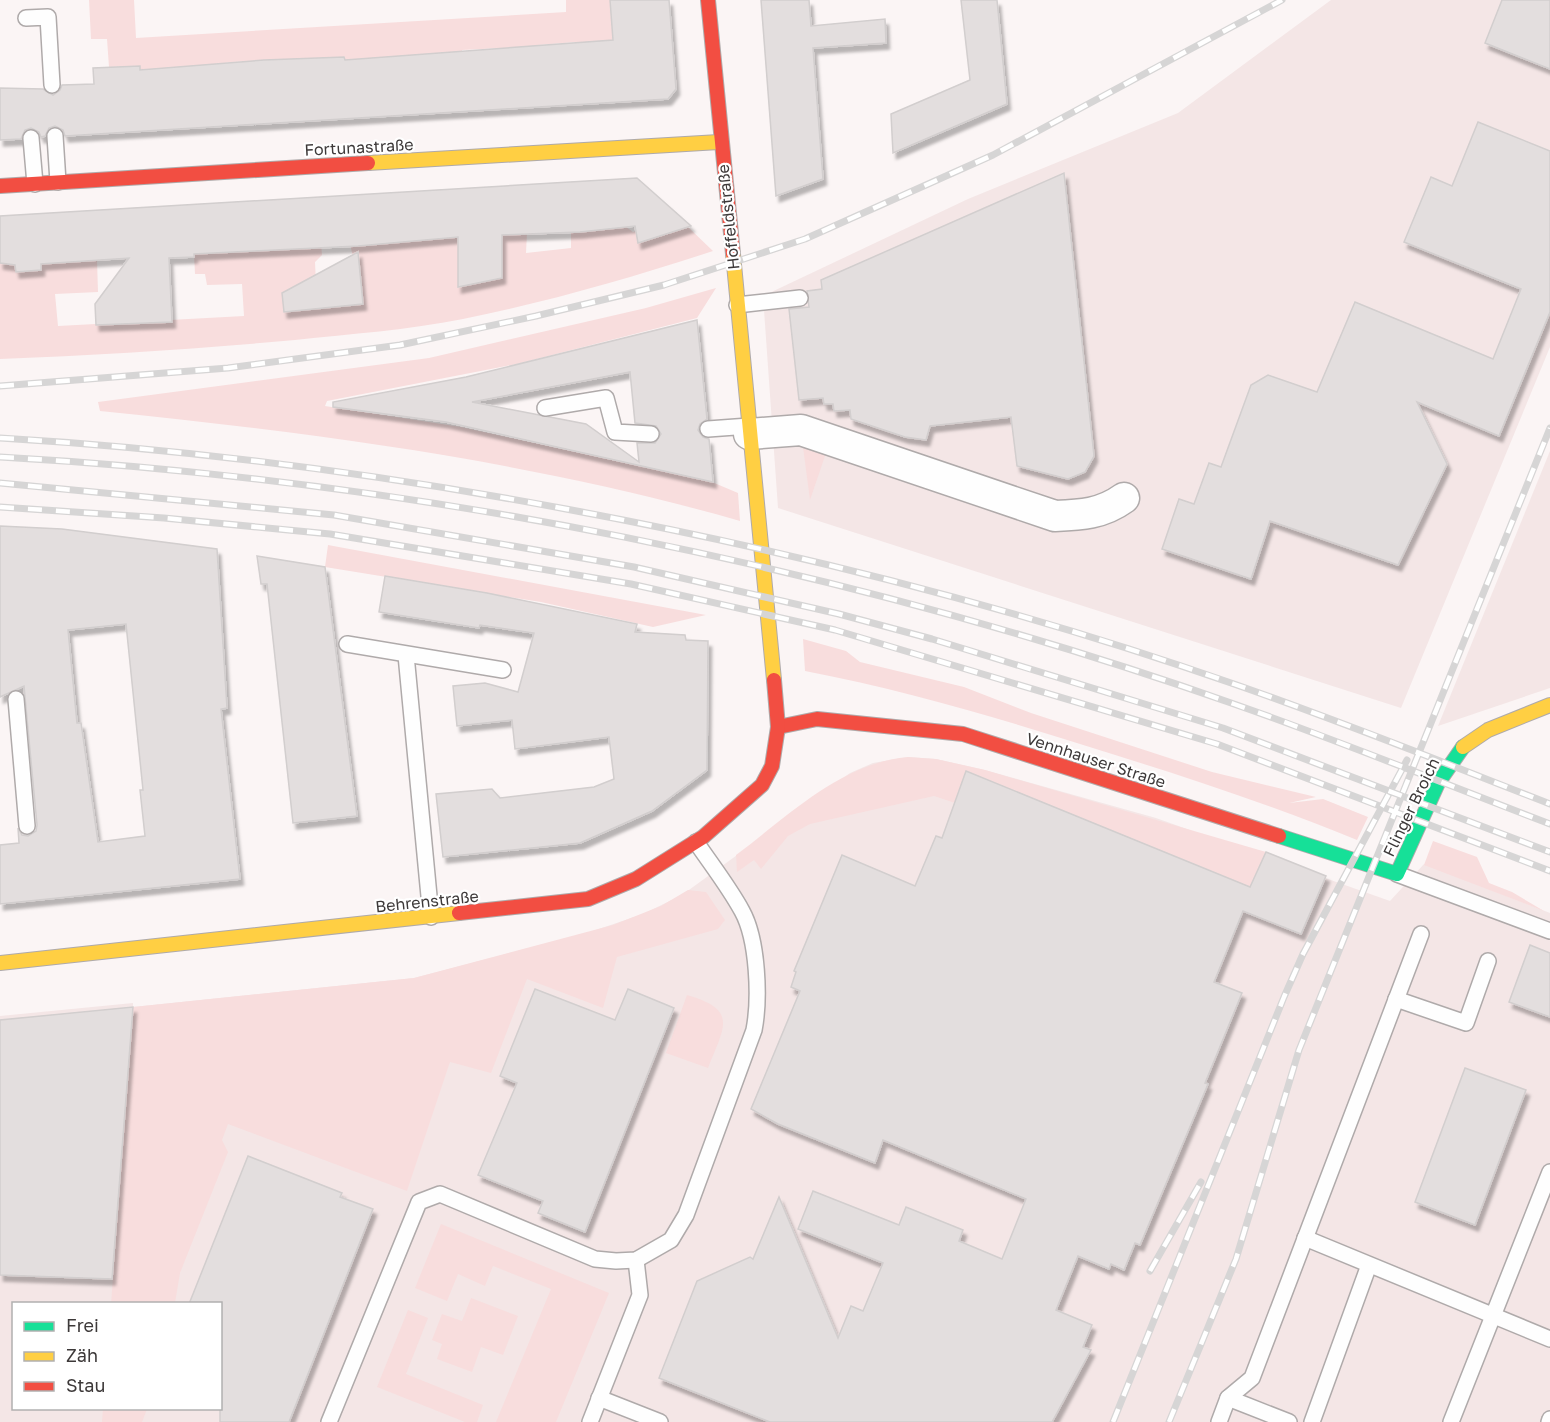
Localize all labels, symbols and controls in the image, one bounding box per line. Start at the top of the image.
street label: Fortunastraße [304,134,414,160]
street label: Hoffeldstraße [713,163,743,271]
street label: Vennhauser Straße [1024,728,1168,792]
street label: Flinger Broich [1378,754,1444,860]
street label: Behrenstraße [374,886,480,916]
legend [12,1302,222,1410]
text: Frei [66,1314,99,1336]
text: Zäh [66,1344,98,1366]
text: Stau [66,1374,105,1396]

